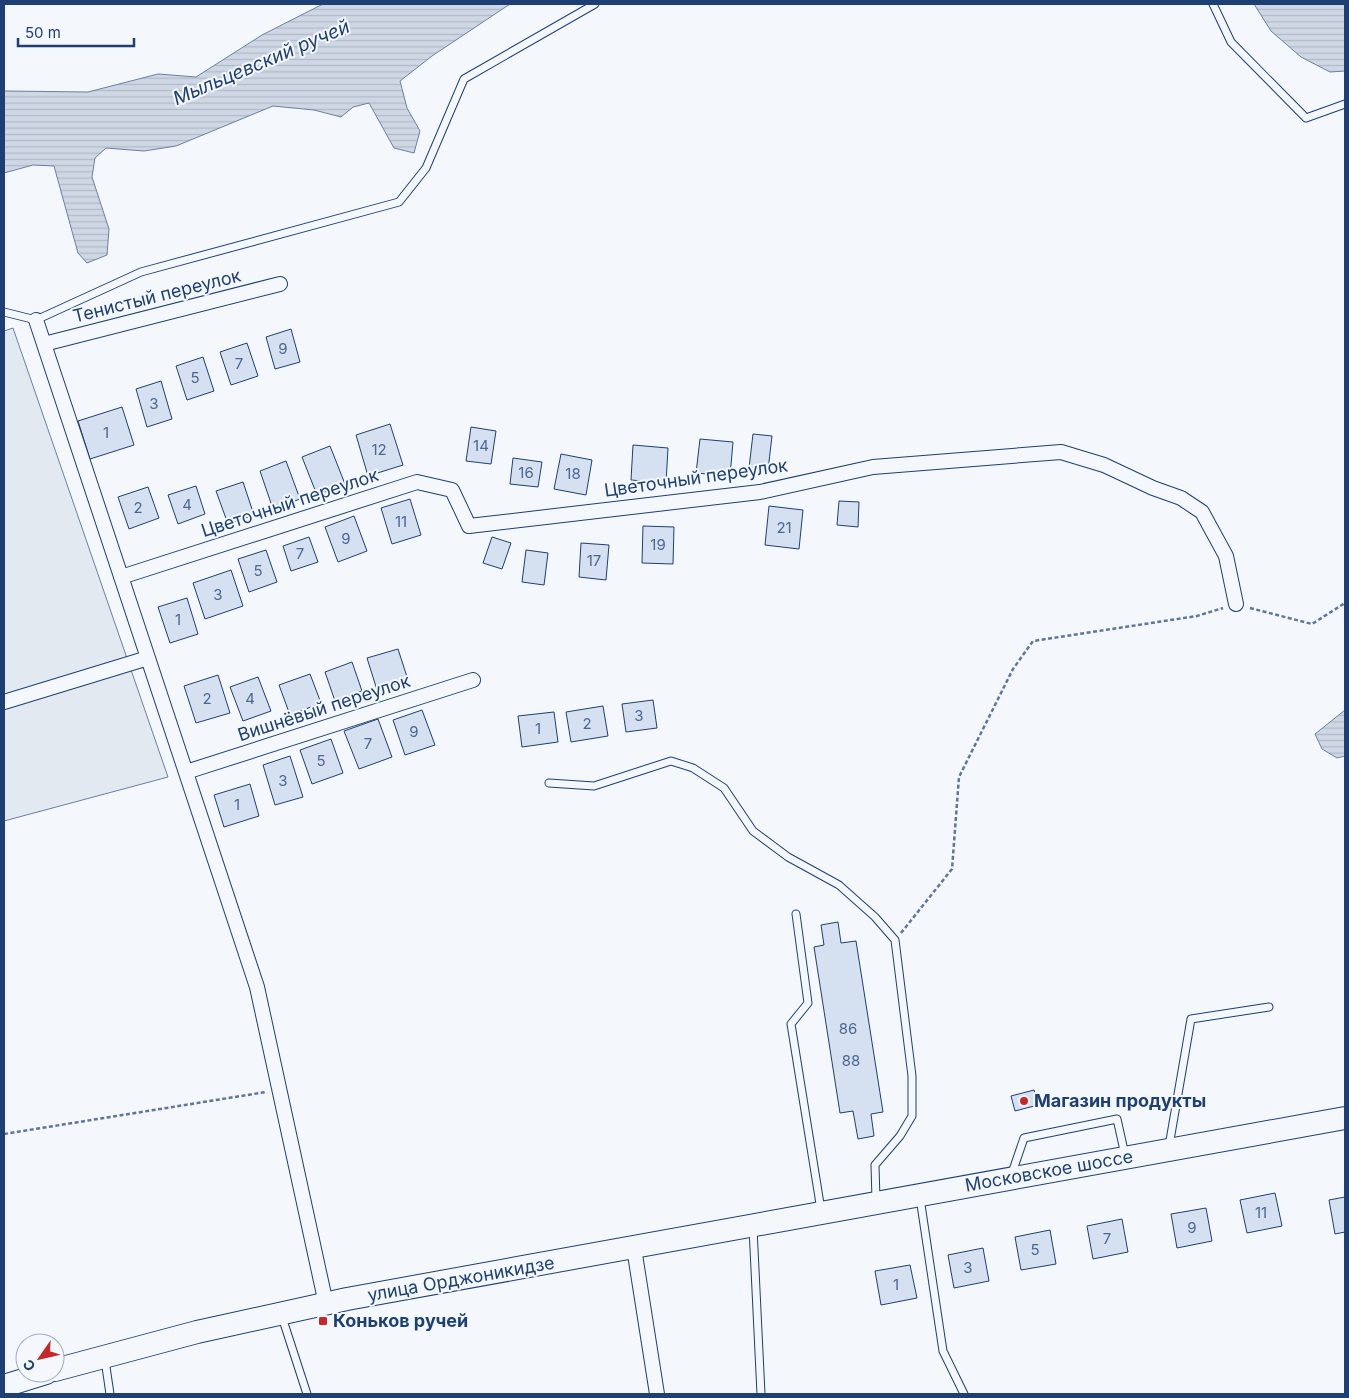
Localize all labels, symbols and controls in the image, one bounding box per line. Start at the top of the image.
scale bar [18,15,134,47]
water label: Мыльцевский ручей [169,15,353,110]
text: 50 m [25,23,61,42]
street label: Тенистый переулок [71,264,243,327]
house number: 9 [278,339,288,358]
house number: 7 [235,354,243,373]
house number: 5 [190,368,200,387]
house number: 3 [149,394,159,413]
house number: 1 [103,423,109,442]
house number: 14 [473,436,489,455]
house number: 12 [371,440,387,459]
street label: Цветочный переулок [603,454,789,501]
house number: 16 [518,463,534,482]
street label: Цветочный переулок [199,464,381,541]
house number: 18 [565,464,581,483]
house number: 4 [182,495,192,514]
house number: 2 [133,498,143,517]
house number: 11 [395,512,407,531]
house number: 21 [776,518,792,537]
house number: 9 [341,529,351,548]
house number: 19 [650,535,666,554]
house number: 7 [296,544,304,563]
house number: 17 [587,551,601,570]
house number: 5 [253,561,263,580]
house number: 3 [213,585,223,604]
house number: 1 [175,610,181,629]
street label: Вишнёвый переулок [235,670,413,745]
house number: 2 [202,689,212,708]
house number: 4 [245,689,255,708]
house number: 3 [634,706,644,725]
house number: 2 [582,714,592,733]
house number: 1 [535,719,541,738]
house number: 9 [409,722,419,741]
house number: 7 [364,734,372,753]
house number: 5 [316,751,326,770]
house number: 3 [278,771,288,790]
house number: 1 [234,795,240,814]
house number: 86 [839,1019,857,1038]
house number: 88 [842,1051,860,1070]
place label: Магазин продукты [1034,1090,1206,1111]
marker: Магазин продукты [1018,1095,1030,1107]
street label: Московское шоссе [963,1145,1135,1196]
house number: 11 [1255,1203,1267,1222]
house number: 9 [1187,1218,1197,1237]
house number: 7 [1103,1229,1111,1248]
house number: 5 [1030,1240,1040,1259]
street label: улица Орджоникидзе [366,1252,556,1305]
house number: 3 [963,1258,973,1277]
house number: 1 [893,1275,899,1294]
place label: Коньков ручей [333,1310,468,1331]
marker: Коньков ручей [317,1315,329,1327]
north arrow [15,1333,65,1383]
text: С [19,1357,39,1375]

